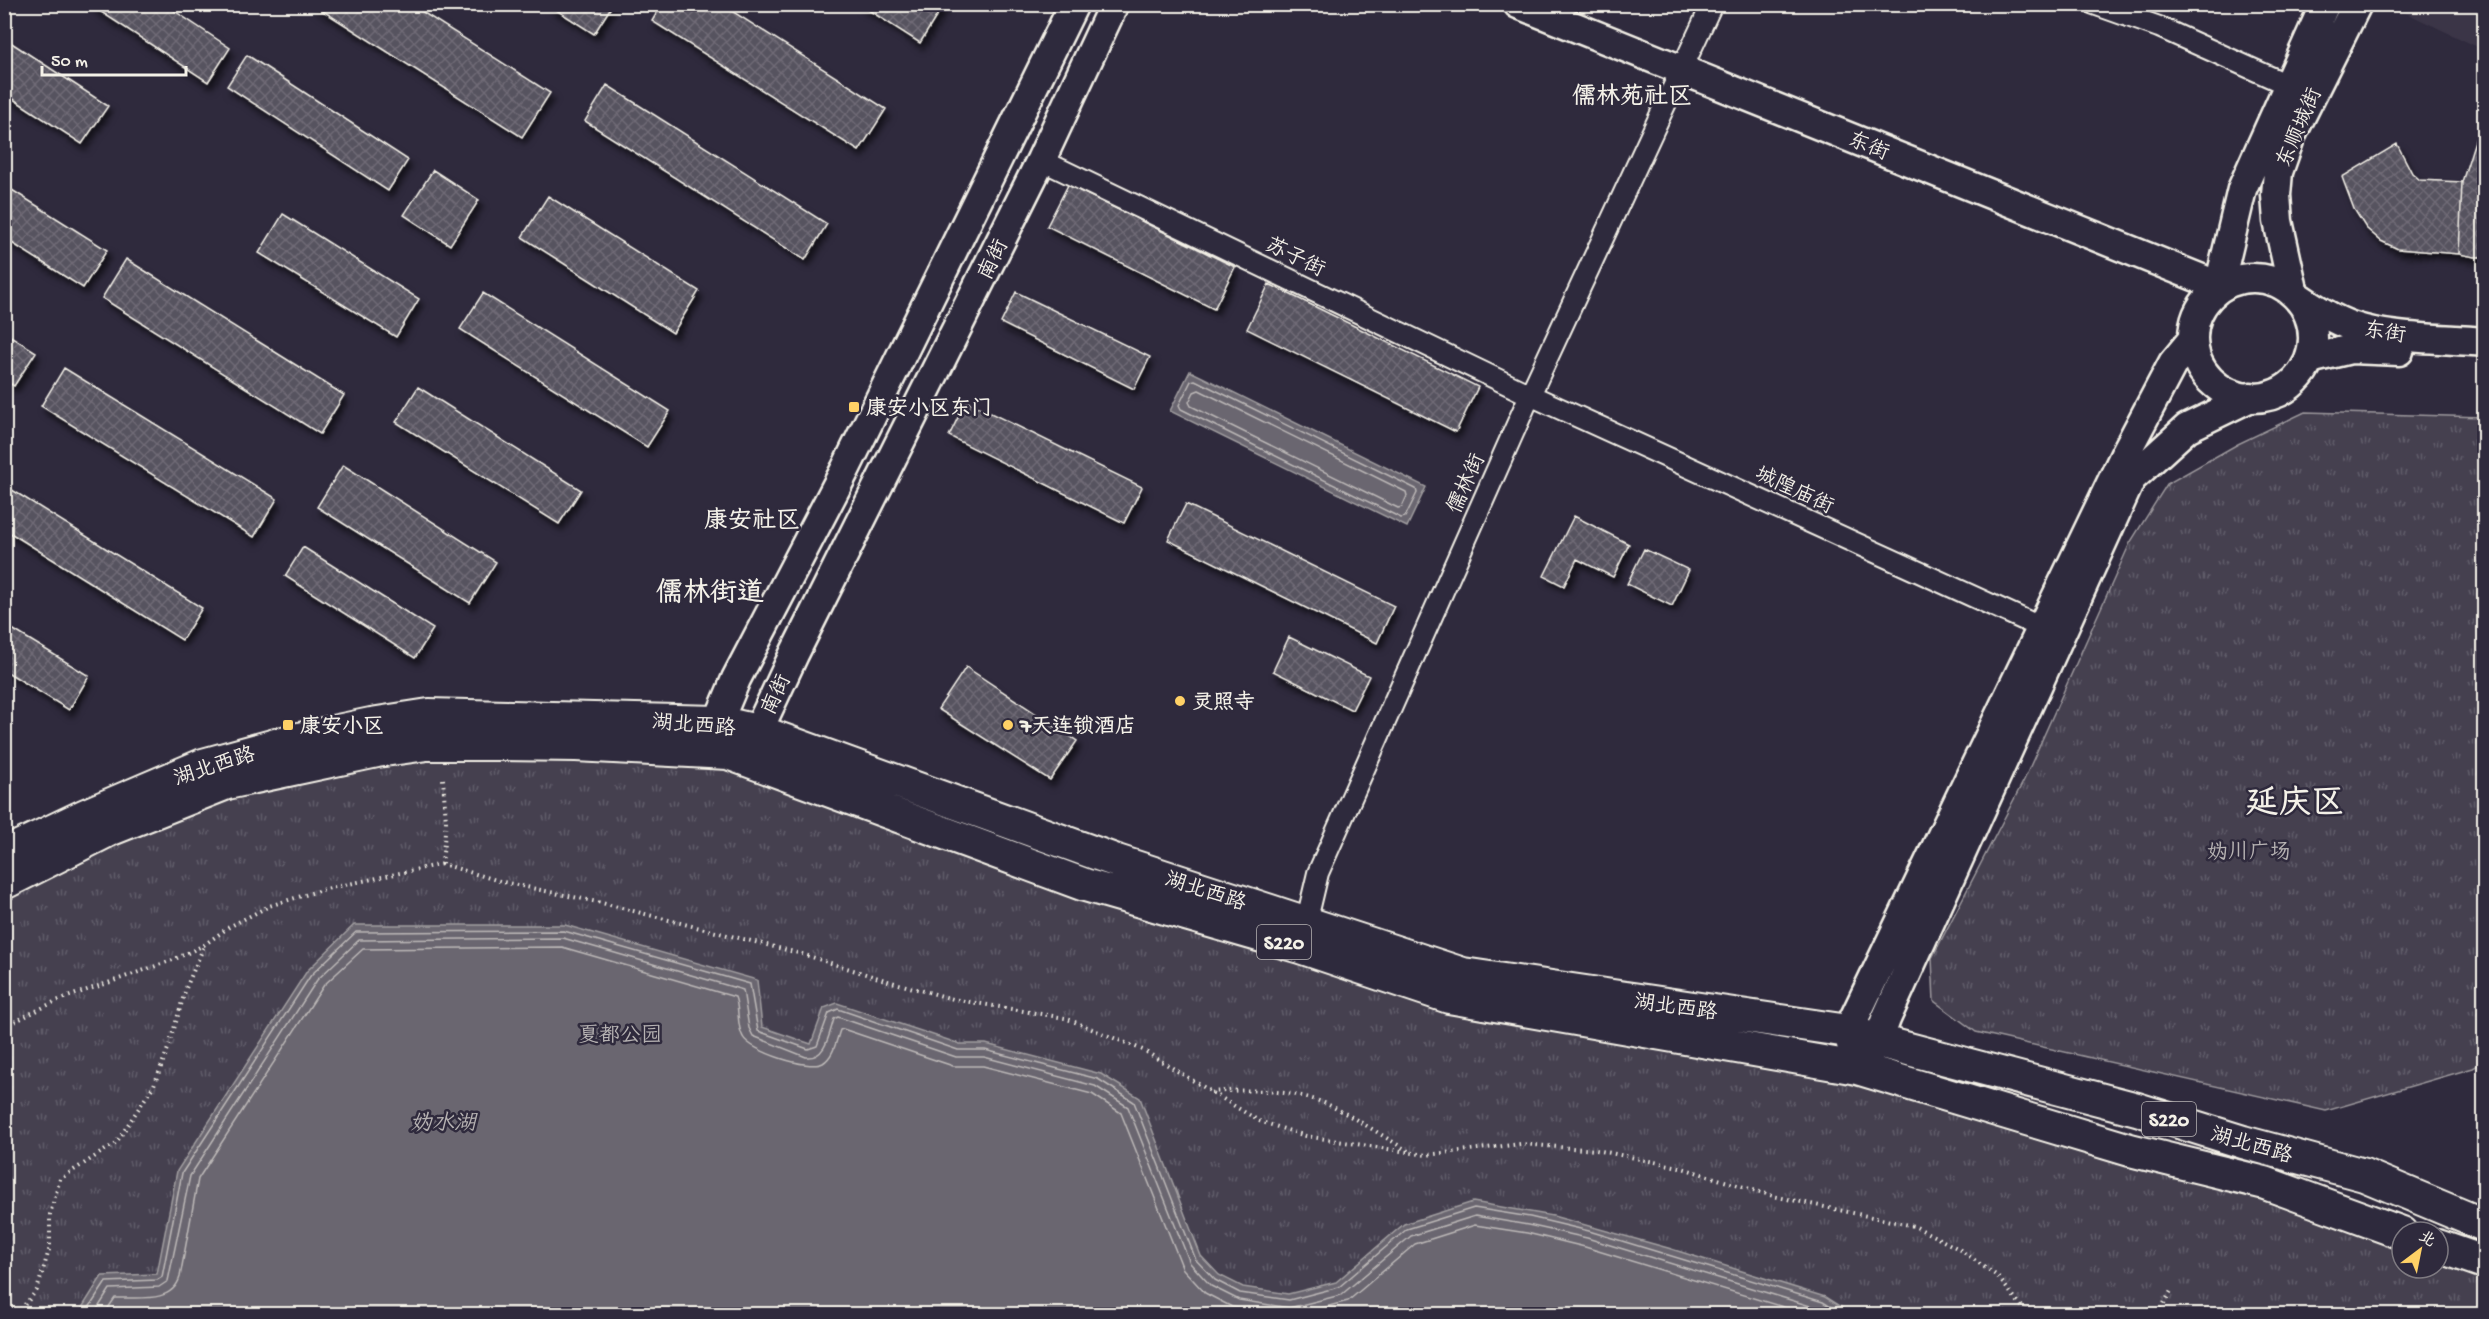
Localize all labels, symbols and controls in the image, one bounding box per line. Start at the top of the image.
scale bar [42,39,186,77]
text: 50 m [51,52,88,73]
district label: 儒林苑社区 [1572,83,1692,113]
street label: 东顺城街 [2271,84,2329,172]
street label: 东街 [1844,127,1893,168]
street label: 苏子街 [1261,232,1329,284]
street label: 南街 [973,235,1016,285]
street label: 东街 [2362,317,2407,350]
place label: 康安小区东门 [866,396,992,423]
marker: 康安小区东门 [847,400,861,414]
street label: 儒林街 [1442,450,1492,518]
street label: 城隍庙街 [1750,461,1838,521]
district label: 康安社区 [704,507,800,537]
district label: 儒林街道 [656,577,764,611]
street label: 南街 [756,670,798,720]
place label: 灵照寺 [1192,690,1255,717]
marker: 灵照寺 [1173,694,1187,708]
street label: 湖北西路 [651,709,737,744]
place label: 康安小区 [300,714,384,741]
place label: 7天连锁酒店 [1019,714,1136,741]
marker: 康安小区 [281,718,295,732]
marker: 7天连锁酒店 [1001,718,1015,732]
street label: 湖北西路 [171,742,259,793]
district label: 延庆区 [2246,785,2345,825]
park label: 妫川广场 [2207,840,2291,867]
street label: 湖北西路 [1161,867,1249,918]
road number: S220 [1257,925,1311,959]
street label: 湖北西路 [1632,989,1719,1028]
park label: 夏都公园 [578,1024,662,1050]
road number: S220 [2142,1102,2196,1136]
water label: 妫水湖 [410,1111,478,1138]
street label: 湖北西路 [2207,1122,2295,1171]
north arrow [2390,1220,2450,1280]
text: 北 [2414,1227,2438,1253]

